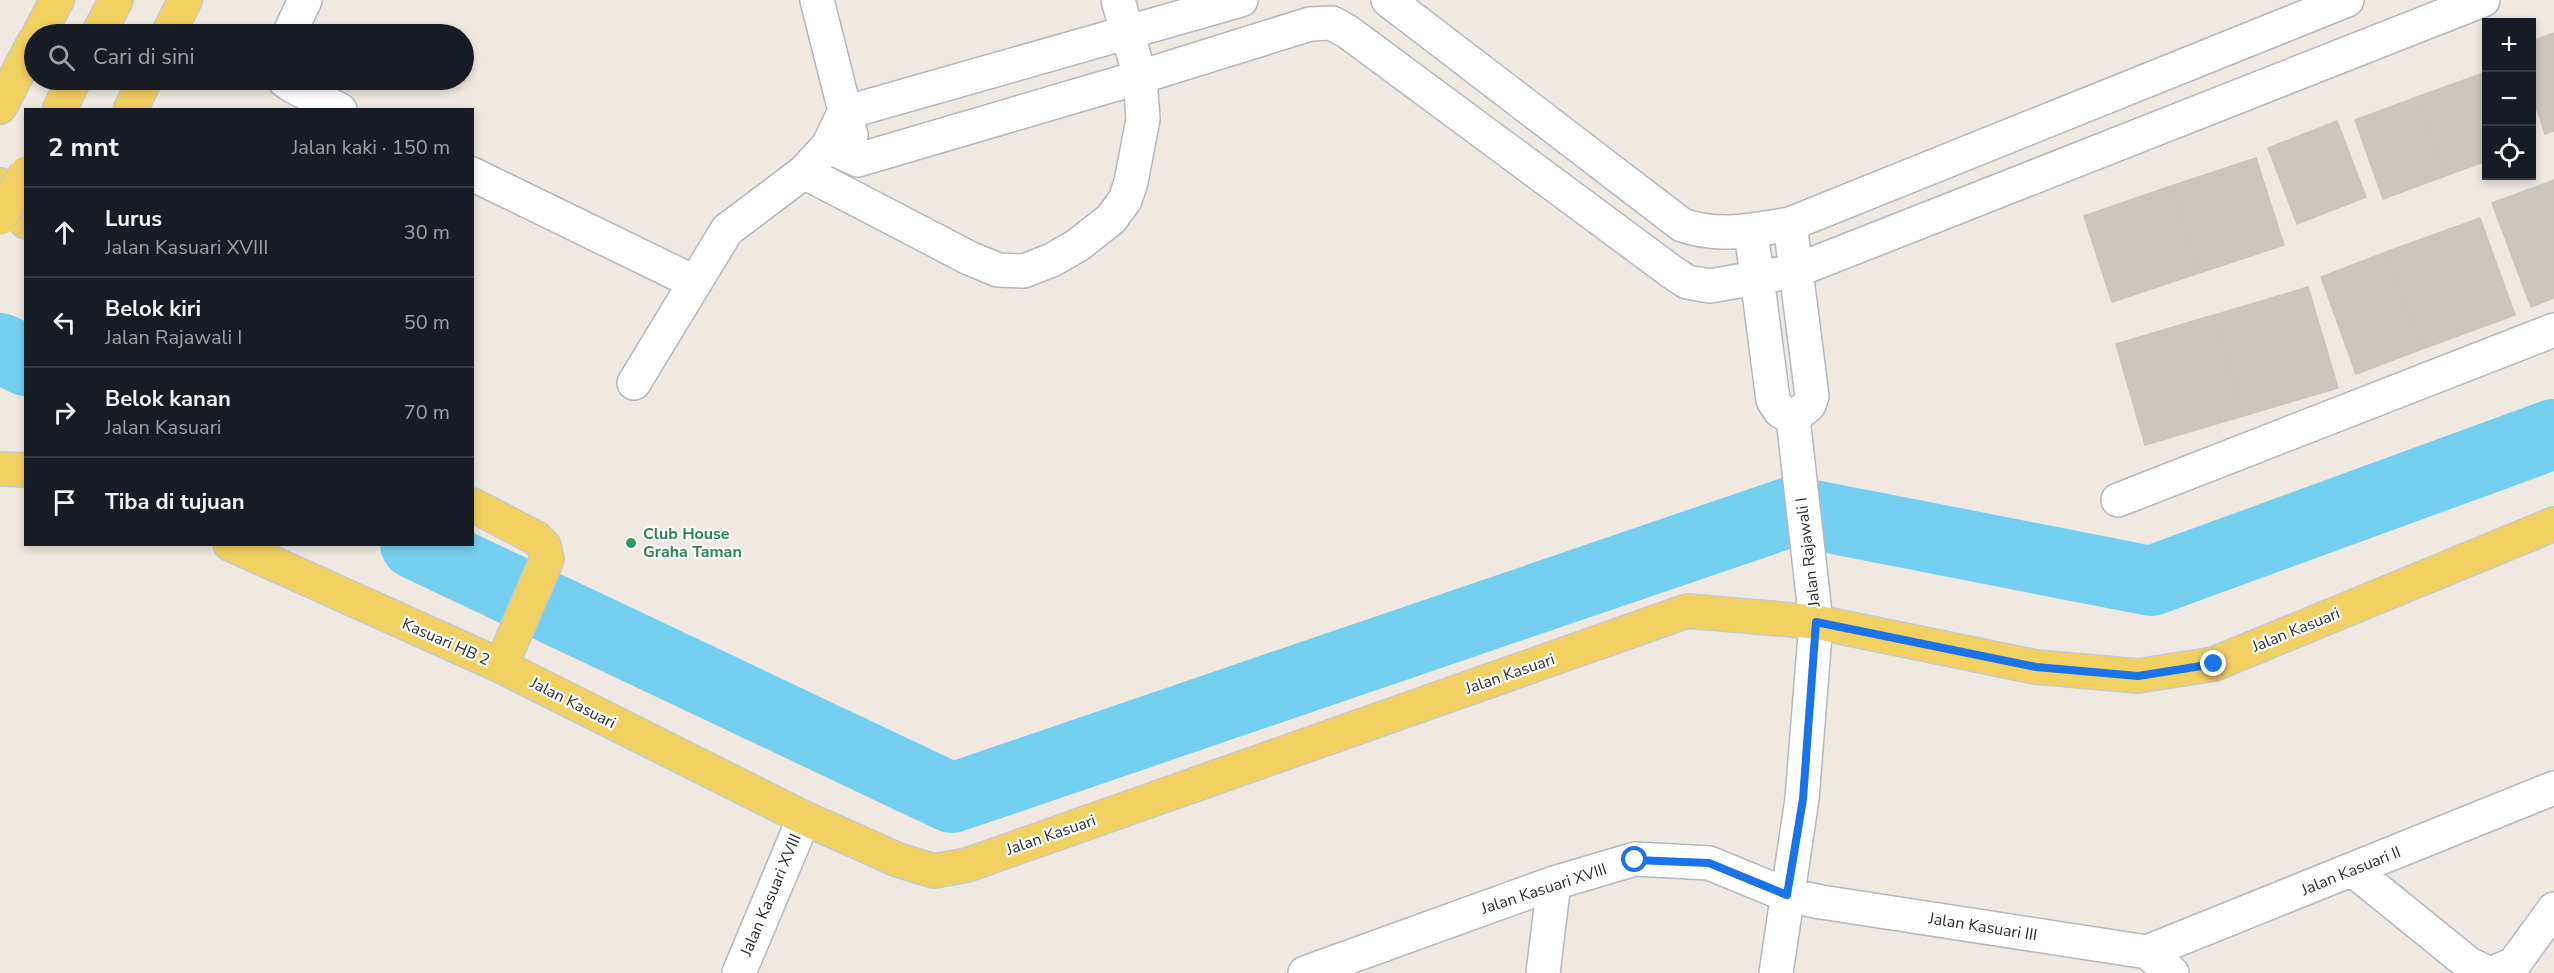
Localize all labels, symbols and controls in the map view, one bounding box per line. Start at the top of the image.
map controls [2482,18,2536,180]
button: + [2482,18,2536,72]
search box [24,24,474,90]
icon: search [45,41,78,74]
text: Cari di sini [93,42,195,72]
button: − [2482,72,2536,126]
button: locate [2482,126,2536,180]
text: 2 mnt [48,130,119,165]
text: Jalan kaki · 150 m [292,134,450,161]
text: Lurus [105,204,162,234]
icon: ahead [48,216,81,249]
text: 30 m [404,219,450,246]
text: Jalan Kasuari XVIII [105,234,268,261]
text: Belok kiri [105,294,201,324]
icon: left [48,306,81,339]
text: 50 m [404,309,450,336]
text: Jalan Rajawali I [105,324,242,351]
text: Belok kanan [105,384,231,414]
icon: right [48,396,81,429]
text: 70 m [404,399,450,426]
text: Jalan Kasuari [105,414,221,441]
icon: arrive [48,486,81,519]
text: Tiba di tujuan [105,487,245,517]
street label: Jalan Rajawali I [1790,496,1826,609]
place label: Club House Graha Taman [643,523,742,563]
marker: Club House Graha Taman [624,536,638,550]
street label: Jalan Kasuari [2248,602,2343,658]
street label: Kasuari HB 2 [399,613,493,671]
street label: Jalan Kasuari [1461,648,1558,700]
route end [2200,650,2226,676]
street label: Jalan Kasuari [526,672,619,734]
street label: Jalan Kasuari [1002,809,1099,861]
street label: Jalan Kasuari XVIII [735,831,807,960]
street label: Jalan Kasuari II [2297,841,2404,901]
route start [1621,846,1647,872]
street label: Jalan Kasuari XVIII [1477,858,1610,920]
street label: Jalan Kasuari III [1926,907,2039,946]

